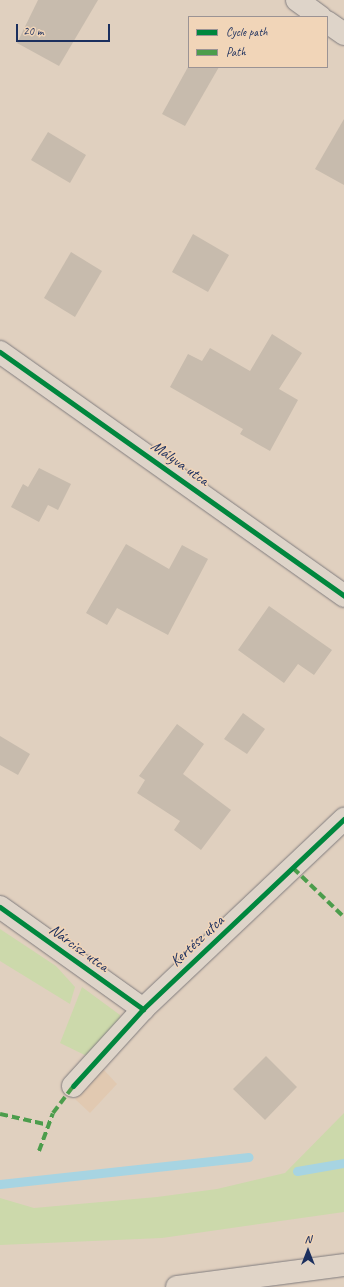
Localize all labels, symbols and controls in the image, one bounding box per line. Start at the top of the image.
scale bar [18,16,112,42]
legend [188,16,328,68]
text: 20 m [23,23,43,39]
text: Cycle path [226,24,268,40]
text: Path [226,44,246,60]
street label: Mályva utca [147,436,213,490]
street label: Kertész utca [166,911,228,971]
street label: Nárcisz utca [46,920,112,976]
north arrow [288,1231,328,1271]
text: N [305,1232,311,1246]

